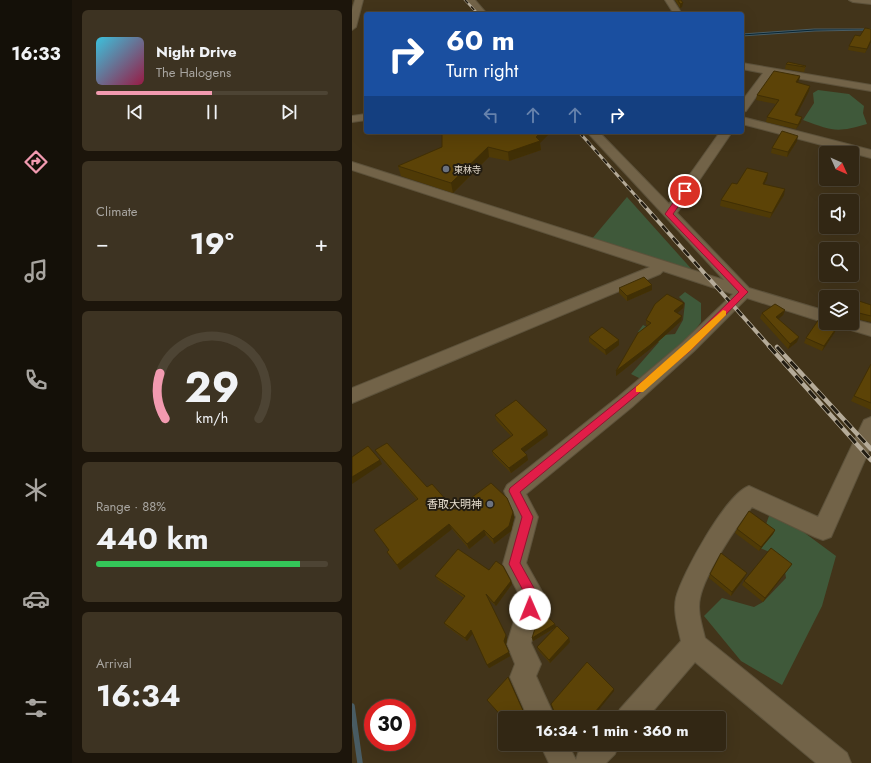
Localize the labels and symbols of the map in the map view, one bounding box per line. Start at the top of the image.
north arrow [819,146,859,186]
place label: 東林寺 [454,163,481,176]
marker: 東林寺 [441,164,451,174]
pin [668,174,702,208]
place label: 香取大明神 [427,496,482,512]
marker: 香取大明神 [485,499,495,509]
position arrow [509,588,551,630]
speed limit sign: 30 [364,699,416,751]

